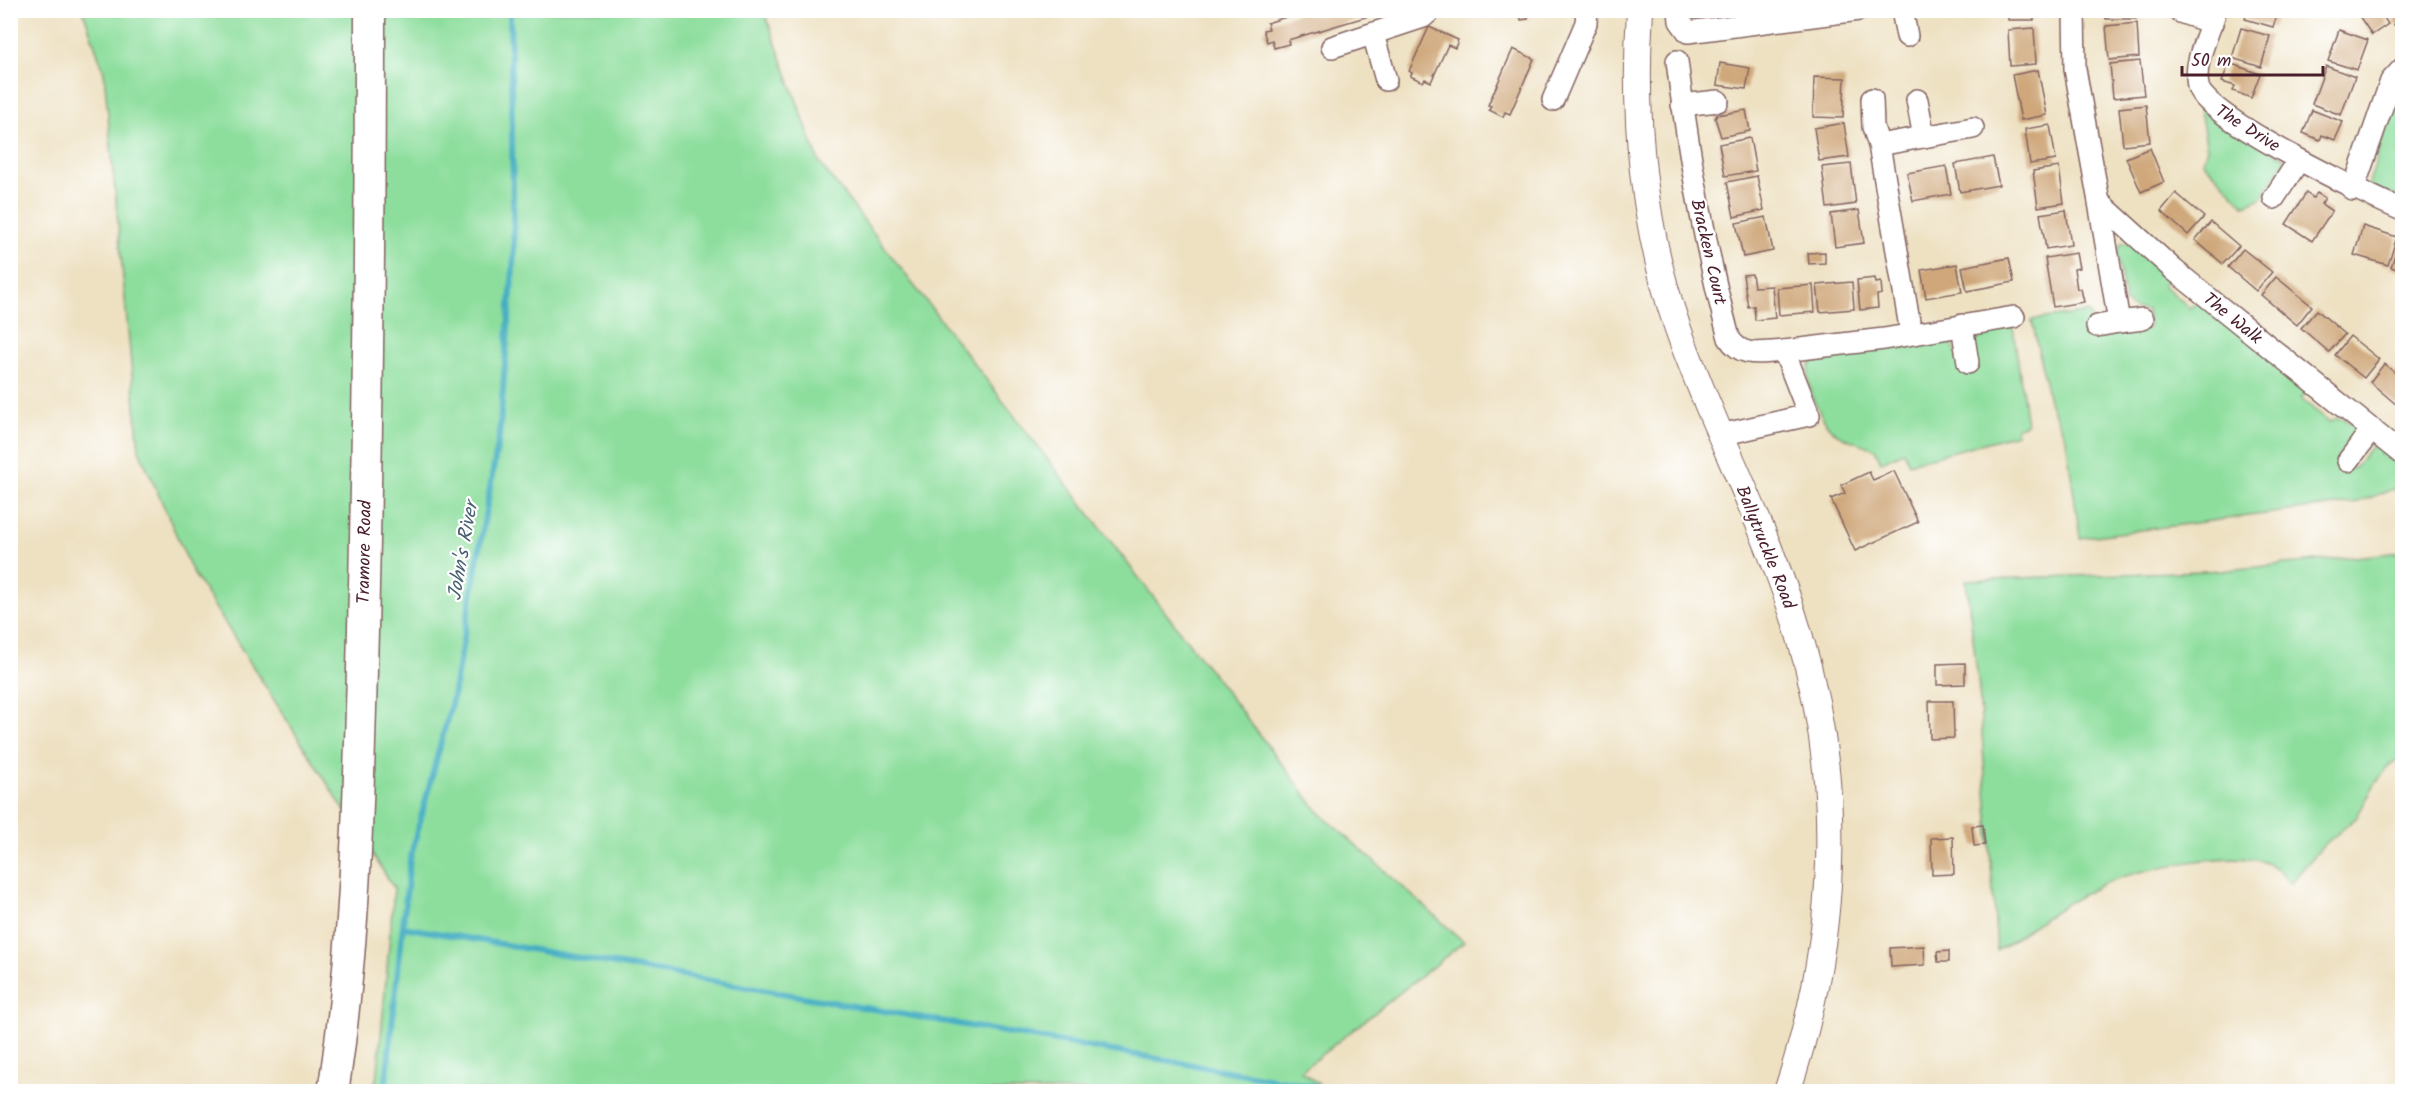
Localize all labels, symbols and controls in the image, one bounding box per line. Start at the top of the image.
scale bar [2182,39,2323,77]
text: 50 m [2191,47,2231,76]
street label: The Drive [2209,98,2285,161]
street label: Bracken Court [1681,197,1734,309]
street label: The Walk [2196,286,2269,353]
street label: Ballytruckle Road [1727,481,1803,615]
water label: John's River [440,495,489,603]
street label: Tramore Road [350,499,381,604]

